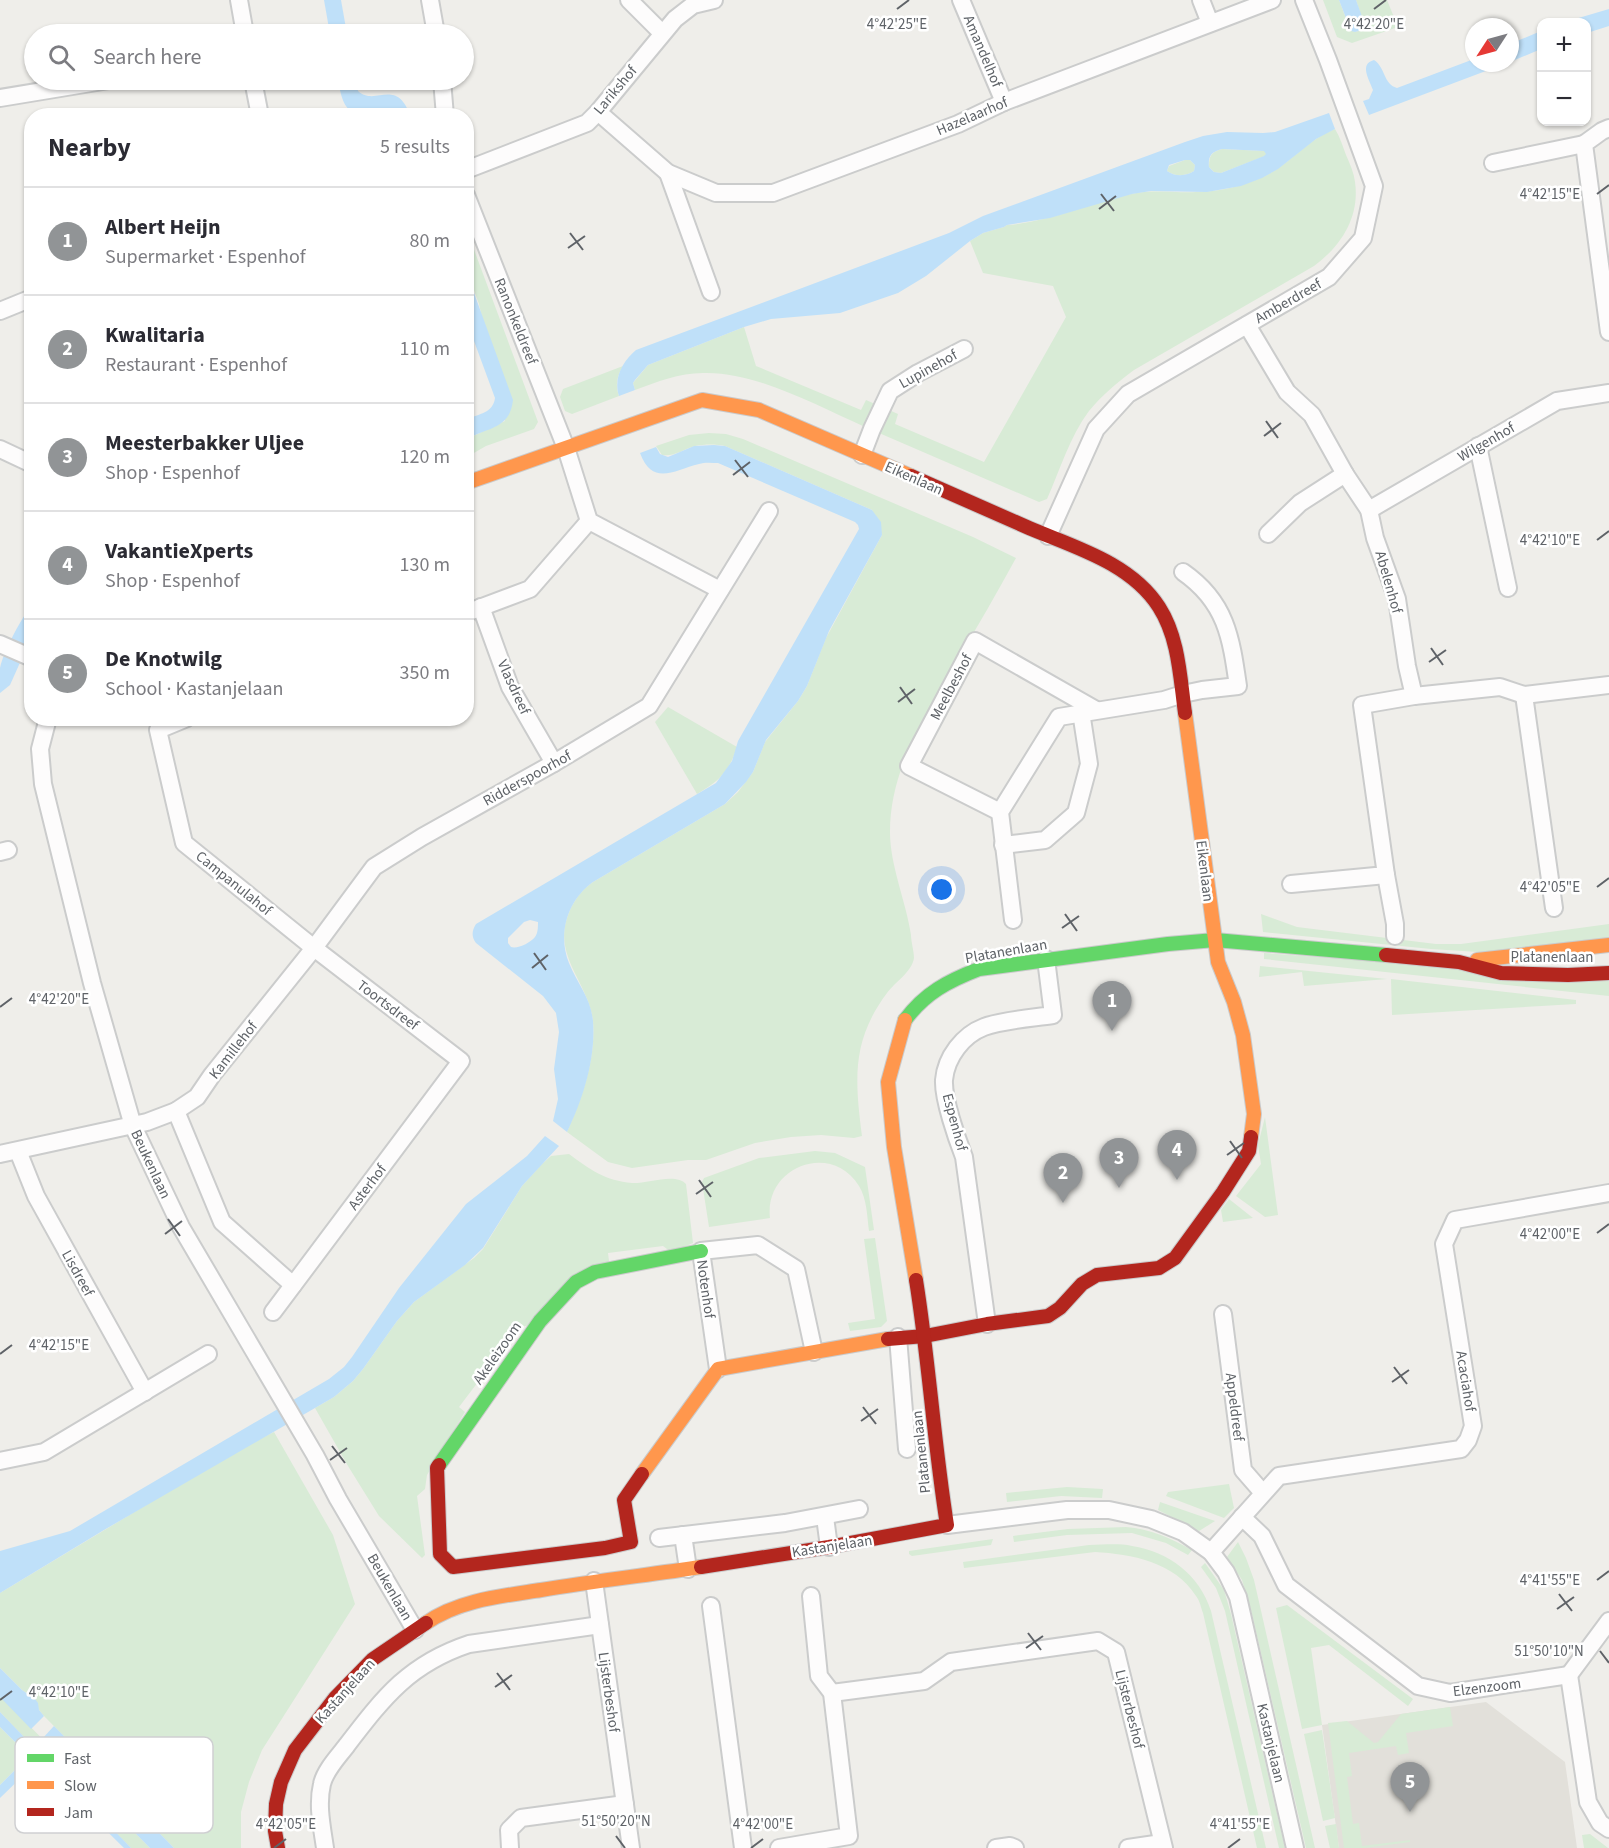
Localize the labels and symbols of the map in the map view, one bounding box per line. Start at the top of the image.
street label: Amandelhof [958,12,1007,91]
text: 4°42'25"E [867,14,927,35]
text: 4°42'20"E [1344,14,1404,35]
north arrow [1465,18,1519,72]
street label: Larikshof [589,61,642,119]
street label: Hazelaarhof [933,92,1012,141]
text: 4°42'15"E [1520,184,1580,205]
street label: Amberdreef [1251,274,1326,329]
street label: Ranonkeldreef [489,275,543,368]
street label: Lupinehof [895,345,962,394]
street label: Wilgenhof [1454,417,1519,467]
street label: Eikenlaan [881,456,946,501]
text: 4°42'10"E [1520,530,1580,551]
street label: Abelenhof [1370,548,1408,616]
street label: Meelbeshof [925,650,978,724]
street label: Vlasdreef [492,656,536,718]
street label: Ridderspoorhof [479,745,576,811]
street label: Eikenlaan [1190,839,1219,903]
street label: Campanulahof [191,846,277,921]
your location [927,875,956,904]
text: 4°42'05"E [1520,877,1580,898]
street label: Platanenlaan [963,934,1049,969]
street label: Platanenlaan [1511,947,1593,968]
street label: Toortsdreef [352,975,423,1036]
pin: 1 [1092,982,1132,1031]
text: 4°42'20"E [29,989,89,1010]
street label: Kamillehof [204,1017,263,1084]
street label: Espenhof [937,1091,972,1154]
street label: Beukenlaan [125,1126,176,1202]
pin: 4 [1158,1130,1196,1180]
pin: 3 [1100,1138,1138,1188]
pin: 2 [1044,1154,1082,1203]
street label: Asterhof [343,1159,392,1215]
text: 4°42'00"E [1520,1224,1580,1245]
street label: Lisdreef [56,1246,99,1301]
street label: Notenhof [691,1259,720,1320]
street label: Akeleizoom [468,1318,527,1389]
text: 4°42'15"E [29,1335,89,1356]
street label: Acaciahof [1450,1349,1481,1414]
street label: Appeldreef [1220,1372,1249,1443]
street label: Platanenlaan [907,1410,936,1494]
street label: Kastanjelaan [790,1530,874,1563]
street label: Beukenlaan [362,1550,417,1625]
text: 4°41'55"E [1520,1570,1580,1591]
text: 51°50'10"N [1514,1641,1584,1662]
street label: Lijsterbeshof [592,1651,625,1734]
street label: Kastanjelaan [310,1654,380,1728]
street label: Lijsterbeshof [1110,1667,1150,1751]
street label: Elzenzoom [1452,1673,1522,1702]
text: 4°42'10"E [29,1682,89,1703]
street label: Kastanjelaan [1251,1701,1290,1785]
legend [15,1737,213,1833]
text: Fast [64,1748,92,1770]
pin: 5 [1390,1762,1430,1812]
text: Slow [64,1775,97,1797]
text: Jam [64,1802,93,1824]
text: 51°50'20"N [581,1811,651,1832]
text: 4°42'05"E [256,1814,316,1835]
text: 4°42'00"E [733,1814,793,1835]
text: 4°41'55"E [1210,1814,1270,1835]

